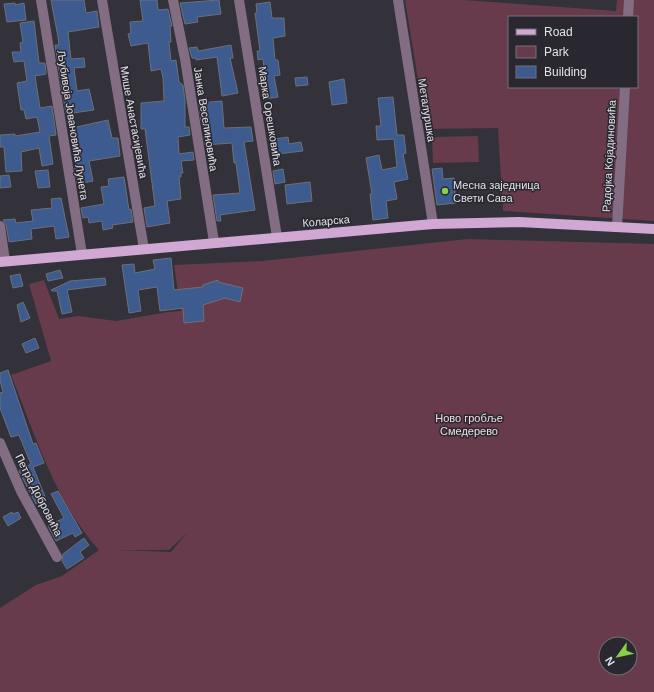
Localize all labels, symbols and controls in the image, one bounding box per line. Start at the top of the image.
legend [508,16,638,88]
text: Road [544,25,573,39]
text: Park [544,45,570,59]
street label: Љубивоја Јовановића Лунета [55,49,91,202]
street label: Мише Анастасијевића [118,65,150,180]
street label: Марка Орешковића [256,65,284,168]
text: Building [544,65,587,79]
street label: Јанка Веселиновића [192,66,220,173]
street label: Металуршка [416,77,438,143]
street label: Радојка Којадиновића [600,99,618,212]
place label: Месна заједница Свети Сава [453,179,541,204]
marker: Месна заједница Свети Сава [440,186,450,196]
street label: Коларска [302,213,351,229]
park label: Ново гробље Смедерево [435,412,503,437]
street label: Петра Добровића [13,452,65,539]
north arrow [598,636,638,676]
text: N [602,655,617,668]

